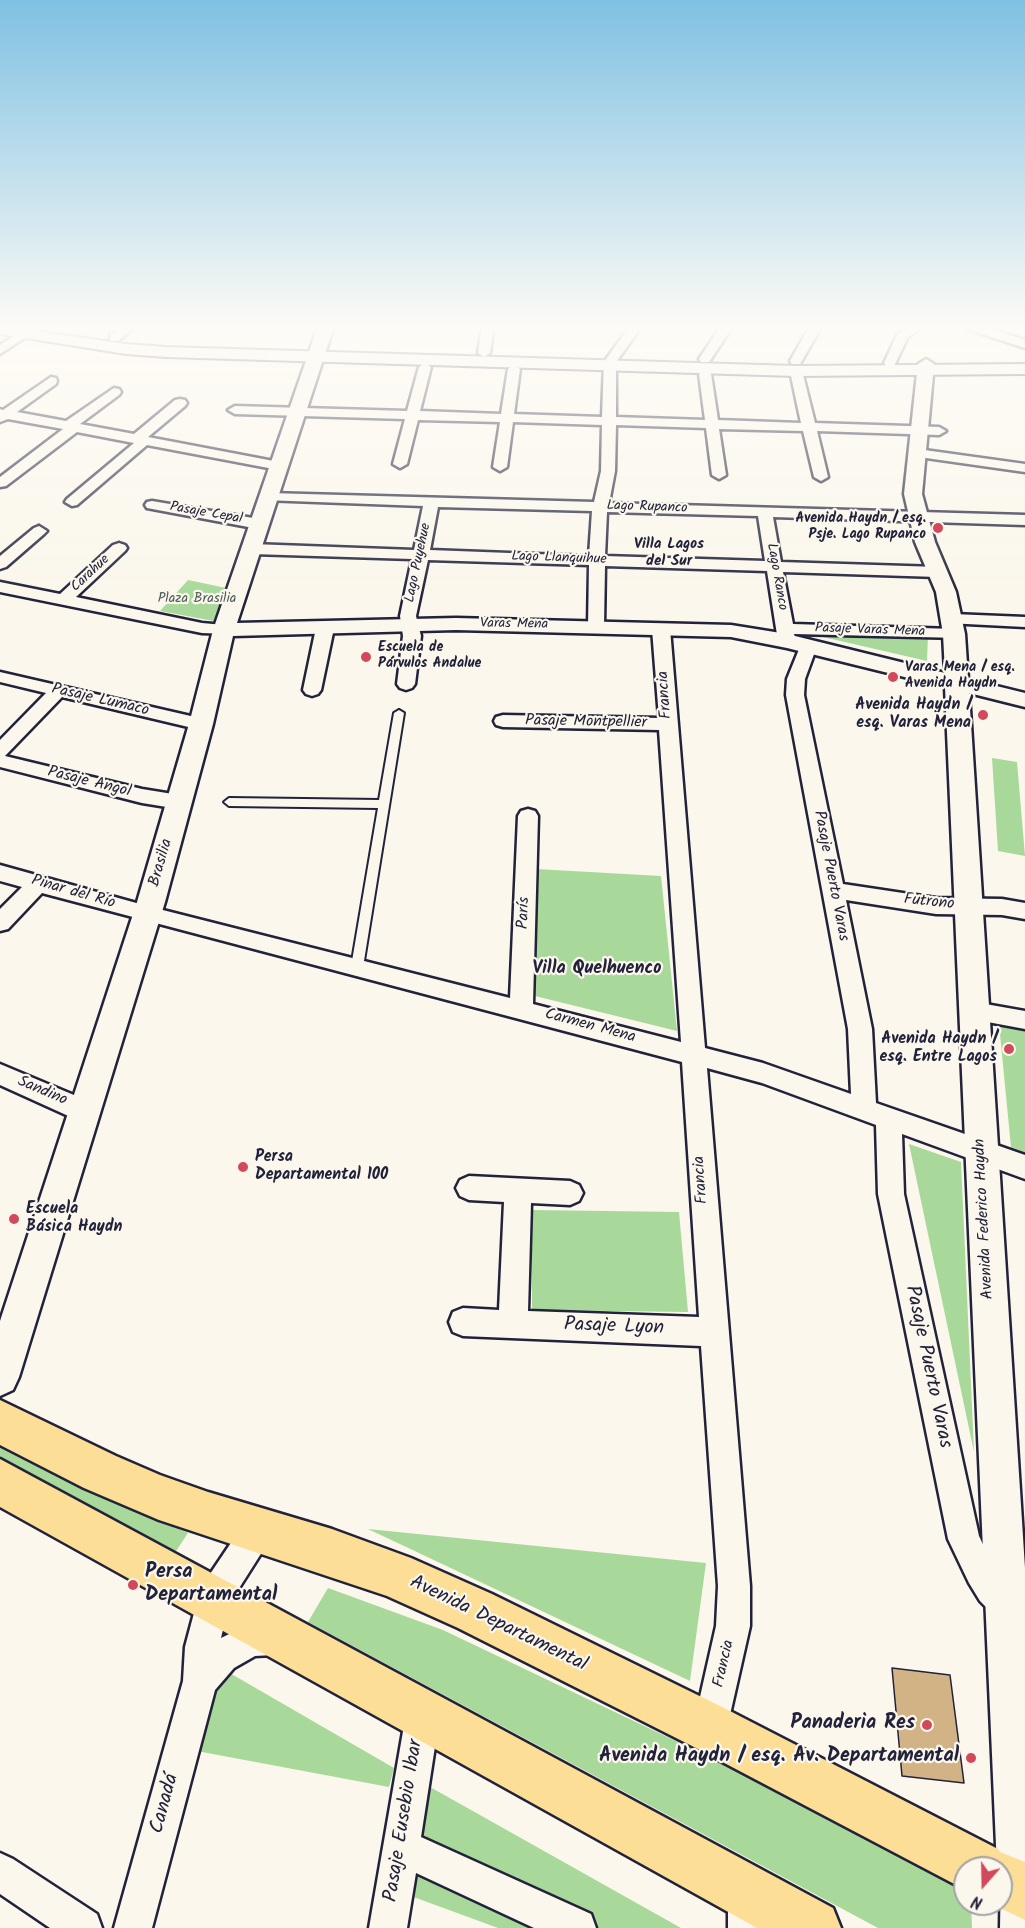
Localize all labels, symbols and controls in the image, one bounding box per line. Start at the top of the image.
street label: Lago Rupanco [606,498,688,518]
street label: Pasaje Cepal [168,499,244,529]
place label: Avenida Haydn / esq. Psje. Lago Rupanco [795,512,926,544]
marker: Avenida Haydn / esq. Psje. Lago Rupanco [931,521,945,535]
street label: Lago Puyehue [402,522,436,604]
district label: Villa Lagos del Sur [634,536,704,571]
street label: Lago Ranco [762,542,790,612]
street label: Lago Llanquihue [511,549,607,569]
street label: Carahue [68,552,114,596]
park label: Plaza Brasilia [158,592,236,608]
street label: Varas Mena [480,616,548,634]
street label: Pasaje Varas Mena [815,621,925,641]
place label: Escuela de Párvulos Andalue [378,641,481,674]
marker: Escuela de Párvulos Andalue [359,650,373,664]
place label: Varas Mena / esq. Avenida Haydn [905,661,1015,694]
street label: Francia [655,670,677,720]
marker: Varas Mena / esq. Avenida Haydn [886,670,900,684]
street label: Pasaje Lumaco [49,680,151,722]
place label: Avenida Haydn / esq. Varas Mena [855,696,971,734]
marker: Avenida Haydn / esq. Varas Mena [976,708,990,722]
street label: Pasaje Montpellier [525,712,647,734]
street label: Pasaje Angol [45,763,133,803]
street label: Pasaje Puerto Varas [808,809,852,943]
street label: Brasilia [146,837,178,889]
street label: Pinar del Río [29,872,117,914]
street label: Futrono [903,891,955,915]
street label: París [515,897,535,929]
district label: Villa Quelhuenco [533,959,661,981]
street label: Carmen Mena [543,1006,637,1048]
place label: Avenida Haydn / esq. Entre Lagos [879,1030,997,1068]
marker: Avenida Haydn / esq. Entre Lagos [1002,1042,1016,1056]
street label: Sandino [14,1073,70,1111]
street label: Avenida Federico Haydn [971,1138,999,1300]
place label: Persa Departamental 100 [255,1148,388,1186]
street label: Francia [691,1155,713,1205]
marker: Persa Departamental 100 [236,1160,250,1174]
place label: Escuela Básica Haydn [26,1200,122,1238]
marker: Escuela Básica Haydn [7,1212,21,1226]
street label: Pasaje Puerto Varas [898,1283,956,1451]
street label: Pasaje Lyon [563,1314,665,1342]
place label: Persa Departamental [145,1562,277,1609]
street label: Avenida Departamental [405,1572,591,1678]
marker: Persa Departamental [126,1578,140,1592]
street label: Francia [710,1638,740,1690]
place label: Panaderia Res [791,1713,915,1737]
marker: Panaderia Res [920,1718,934,1732]
street label: Pasaje Eusebio Ibar [380,1738,430,1904]
place label: Avenida Haydn / esq. Av. Departamental [599,1746,959,1770]
marker: Avenida Haydn / esq. Av. Departamental [964,1751,978,1765]
street label: Canadá [147,1772,185,1836]
north arrow [953,1856,1013,1916]
text: N [968,1888,986,1915]

